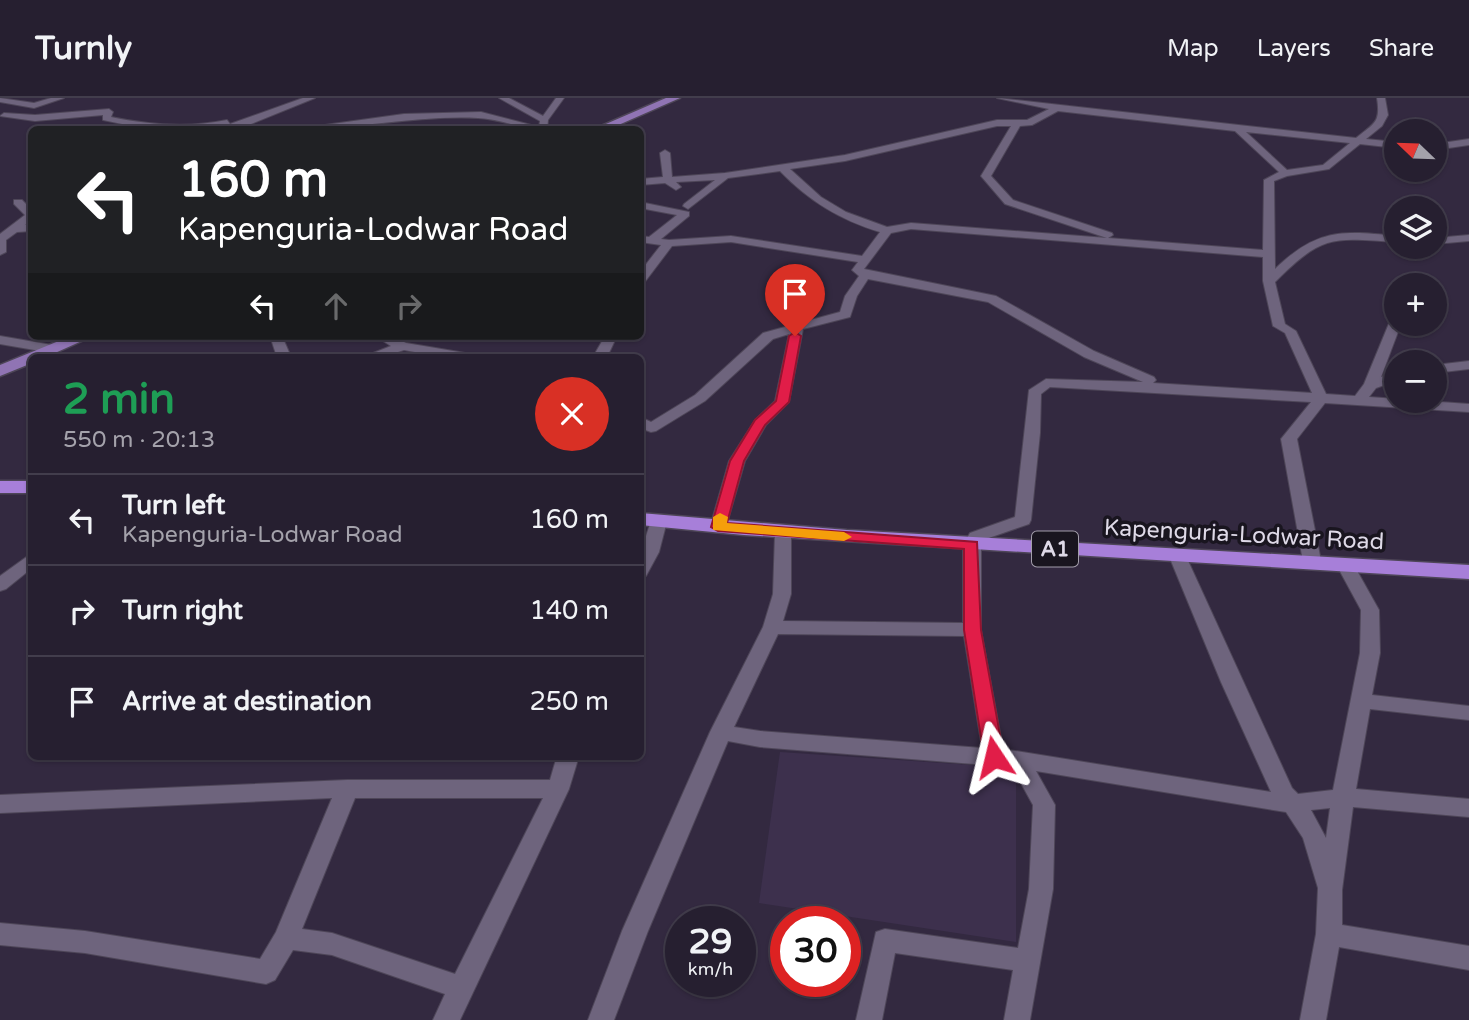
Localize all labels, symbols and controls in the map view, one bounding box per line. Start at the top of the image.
text: Turnly [35,29,132,68]
text: Map [1167,34,1219,63]
text: Layers [1257,34,1331,63]
text: Share [1369,34,1434,63]
north arrow [1384,119,1447,182]
map controls [1384,119,1447,413]
text: 160 m [178,151,328,210]
icon: left [63,154,154,245]
button: layers [1384,196,1447,259]
text: Kapenguria-Lodwar Road [178,211,568,249]
pin [765,264,825,336]
button: + [1384,273,1447,336]
icon: arrive [776,275,814,313]
icon: left [244,287,282,325]
icon: ahead [317,287,355,325]
icon: right [390,287,428,325]
button: − [1384,350,1447,413]
text: 2 min [63,374,175,425]
button: close [535,377,609,451]
text: 550 m · 20:13 [63,426,215,454]
text: Turn left [122,490,225,521]
icon: left [63,501,101,539]
text: 160 m [529,504,609,535]
street label: Kapenguria-Lodwar Road [1103,514,1385,556]
text: Kapenguria-Lodwar Road [122,521,403,549]
road number: A1 [1032,532,1078,566]
icon: right [63,592,101,630]
text: Turn right [122,595,243,626]
text: 140 m [529,595,609,626]
icon: arrive [63,683,101,721]
text: Arrive at destination [122,686,372,717]
text: 250 m [529,686,609,717]
position arrow [957,720,1031,794]
speed limit sign: 30 [770,906,861,997]
text: 29 [689,921,732,963]
text: km/h [688,958,733,980]

